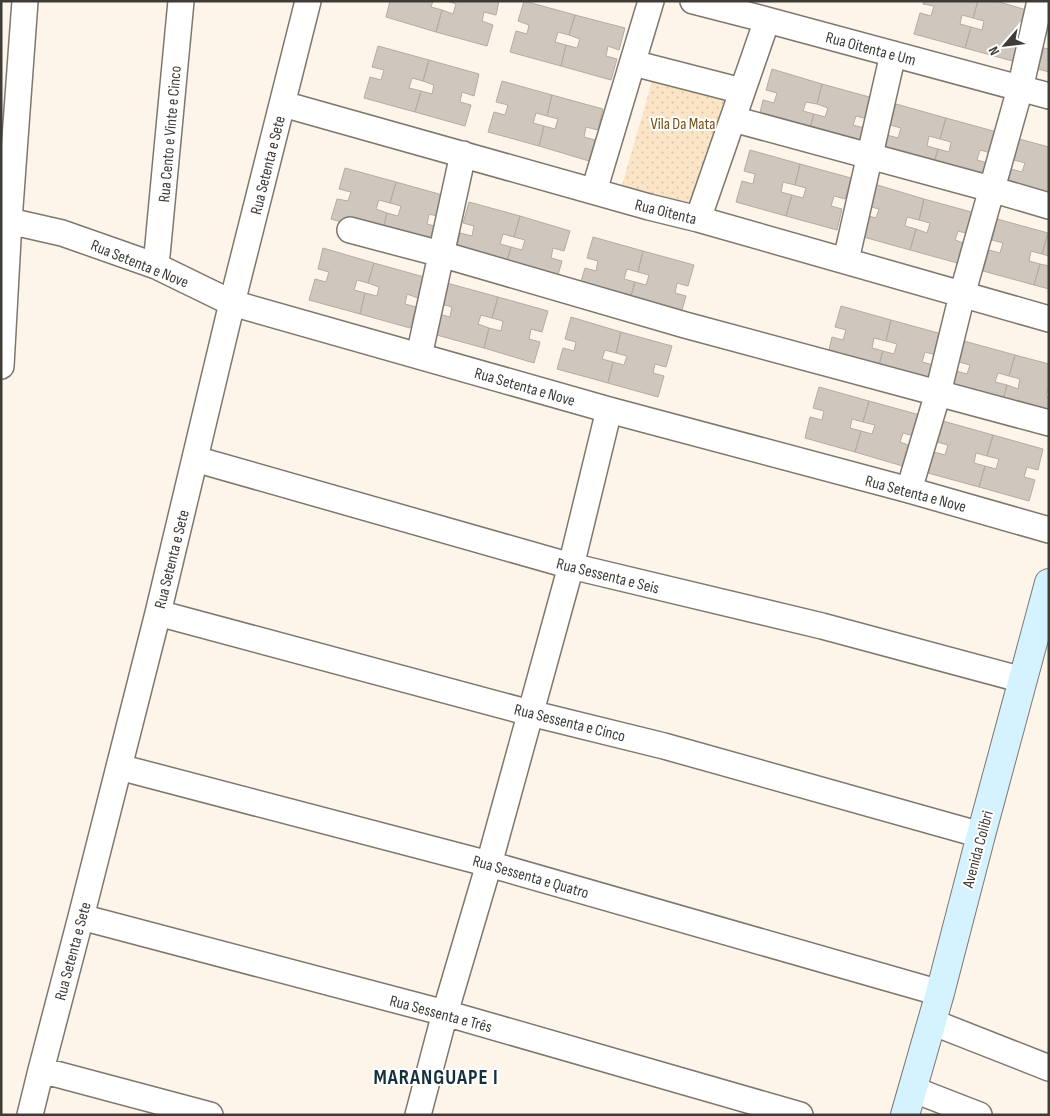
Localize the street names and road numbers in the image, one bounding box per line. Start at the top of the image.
street label: Rua Oitenta e Um [823,28,918,71]
street label: Rua Cento e Vinte e Cinco [155,65,186,203]
street label: Rua Setenta e Sete [247,114,290,217]
street label: Rua Oitenta [633,196,698,229]
street label: Rua Setenta e Nove [88,236,191,293]
street label: Rua Setenta e Nove [472,364,577,411]
street label: Rua Setenta e Nove [863,472,968,517]
street label: Rua Setenta e Sete [151,508,194,611]
street label: Rua Sessenta e Seis [554,555,661,598]
street label: Rua Sessenta e Cinco [512,700,627,746]
street label: Avenida Colibri [959,809,998,891]
street label: Rua Sessenta e Quatro [470,852,591,903]
street label: Rua Setenta e Sete [51,900,96,1003]
street label: Rua Sessenta e Três [387,992,494,1037]

